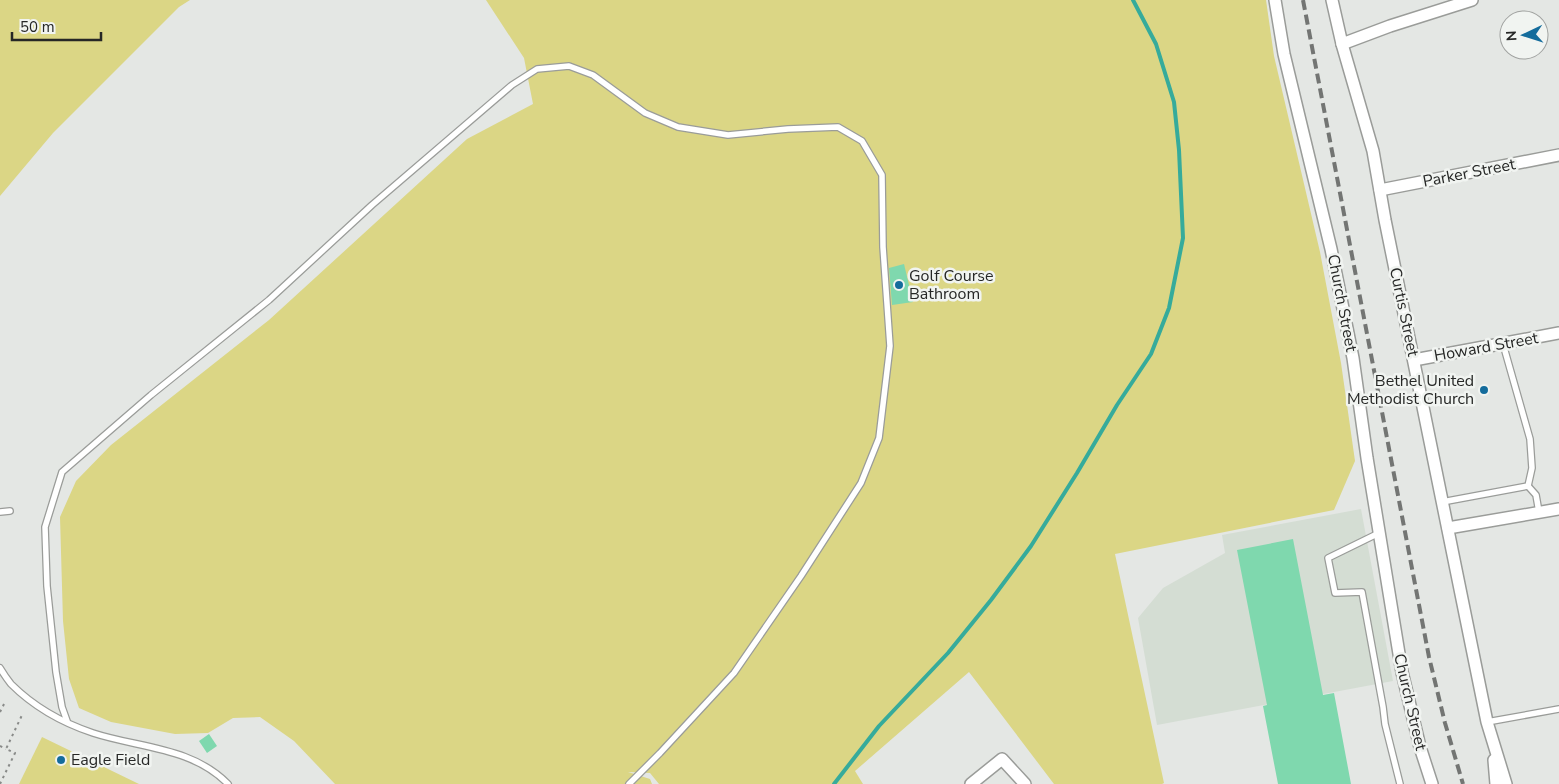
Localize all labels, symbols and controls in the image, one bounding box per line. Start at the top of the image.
scale bar [12,10,101,42]
north arrow [1499,10,1549,60]
text: 50 m [20,17,55,37]
text: N [1502,30,1521,42]
street label: Parker Street [1421,153,1518,193]
street label: Church Street [1322,252,1362,354]
place label: Golf Course Bathroom [909,265,994,305]
street label: Curtis Street [1384,265,1424,359]
marker: Golf Course Bathroom [893,279,905,291]
street label: Howard Street [1432,327,1540,367]
place label: Bethel United Methodist Church [1347,370,1474,410]
marker: Bethel United Methodist Church [1478,384,1490,396]
street label: Church Street [1388,651,1432,753]
place label: Eagle Field [71,749,150,771]
marker: Eagle Field [55,754,67,766]

